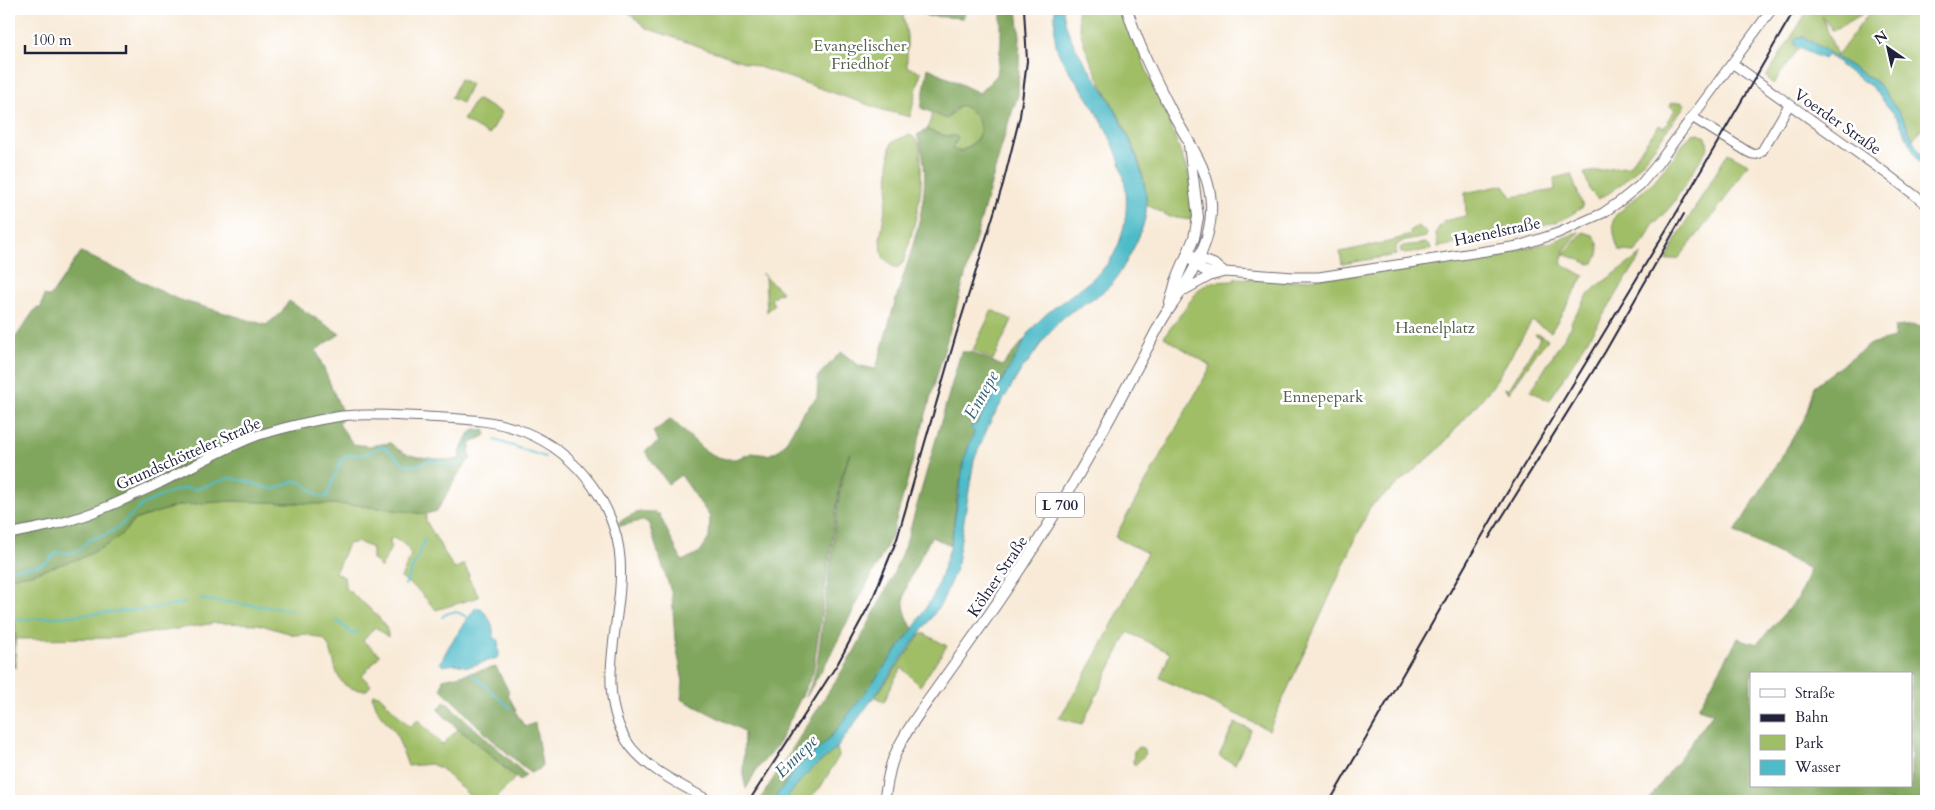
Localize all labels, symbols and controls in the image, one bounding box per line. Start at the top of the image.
scale bar [25,22,126,54]
north arrow [1862,22,1912,72]
text: N [1871,26,1891,49]
text: 100 m [32,30,72,50]
park label: Evangelischer Friedhof [813,35,907,75]
street label: Voerder Straße [1789,84,1886,160]
street label: Haenelstraße [1452,212,1543,252]
park label: Haenelplatz [1395,317,1475,339]
water label: Ennepe [958,366,1005,424]
park label: Ennepepark [1283,386,1364,408]
street label: Grundschötteler Straße [112,412,264,496]
road number: L 700 [1036,492,1084,518]
street label: Kölner Straße [963,532,1033,622]
legend [1750,672,1912,788]
text: Straße [1795,683,1835,703]
text: Bahn [1795,707,1829,727]
water label: Ennepe [769,728,824,784]
text: Park [1795,733,1824,753]
text: Wasser [1794,757,1841,777]

